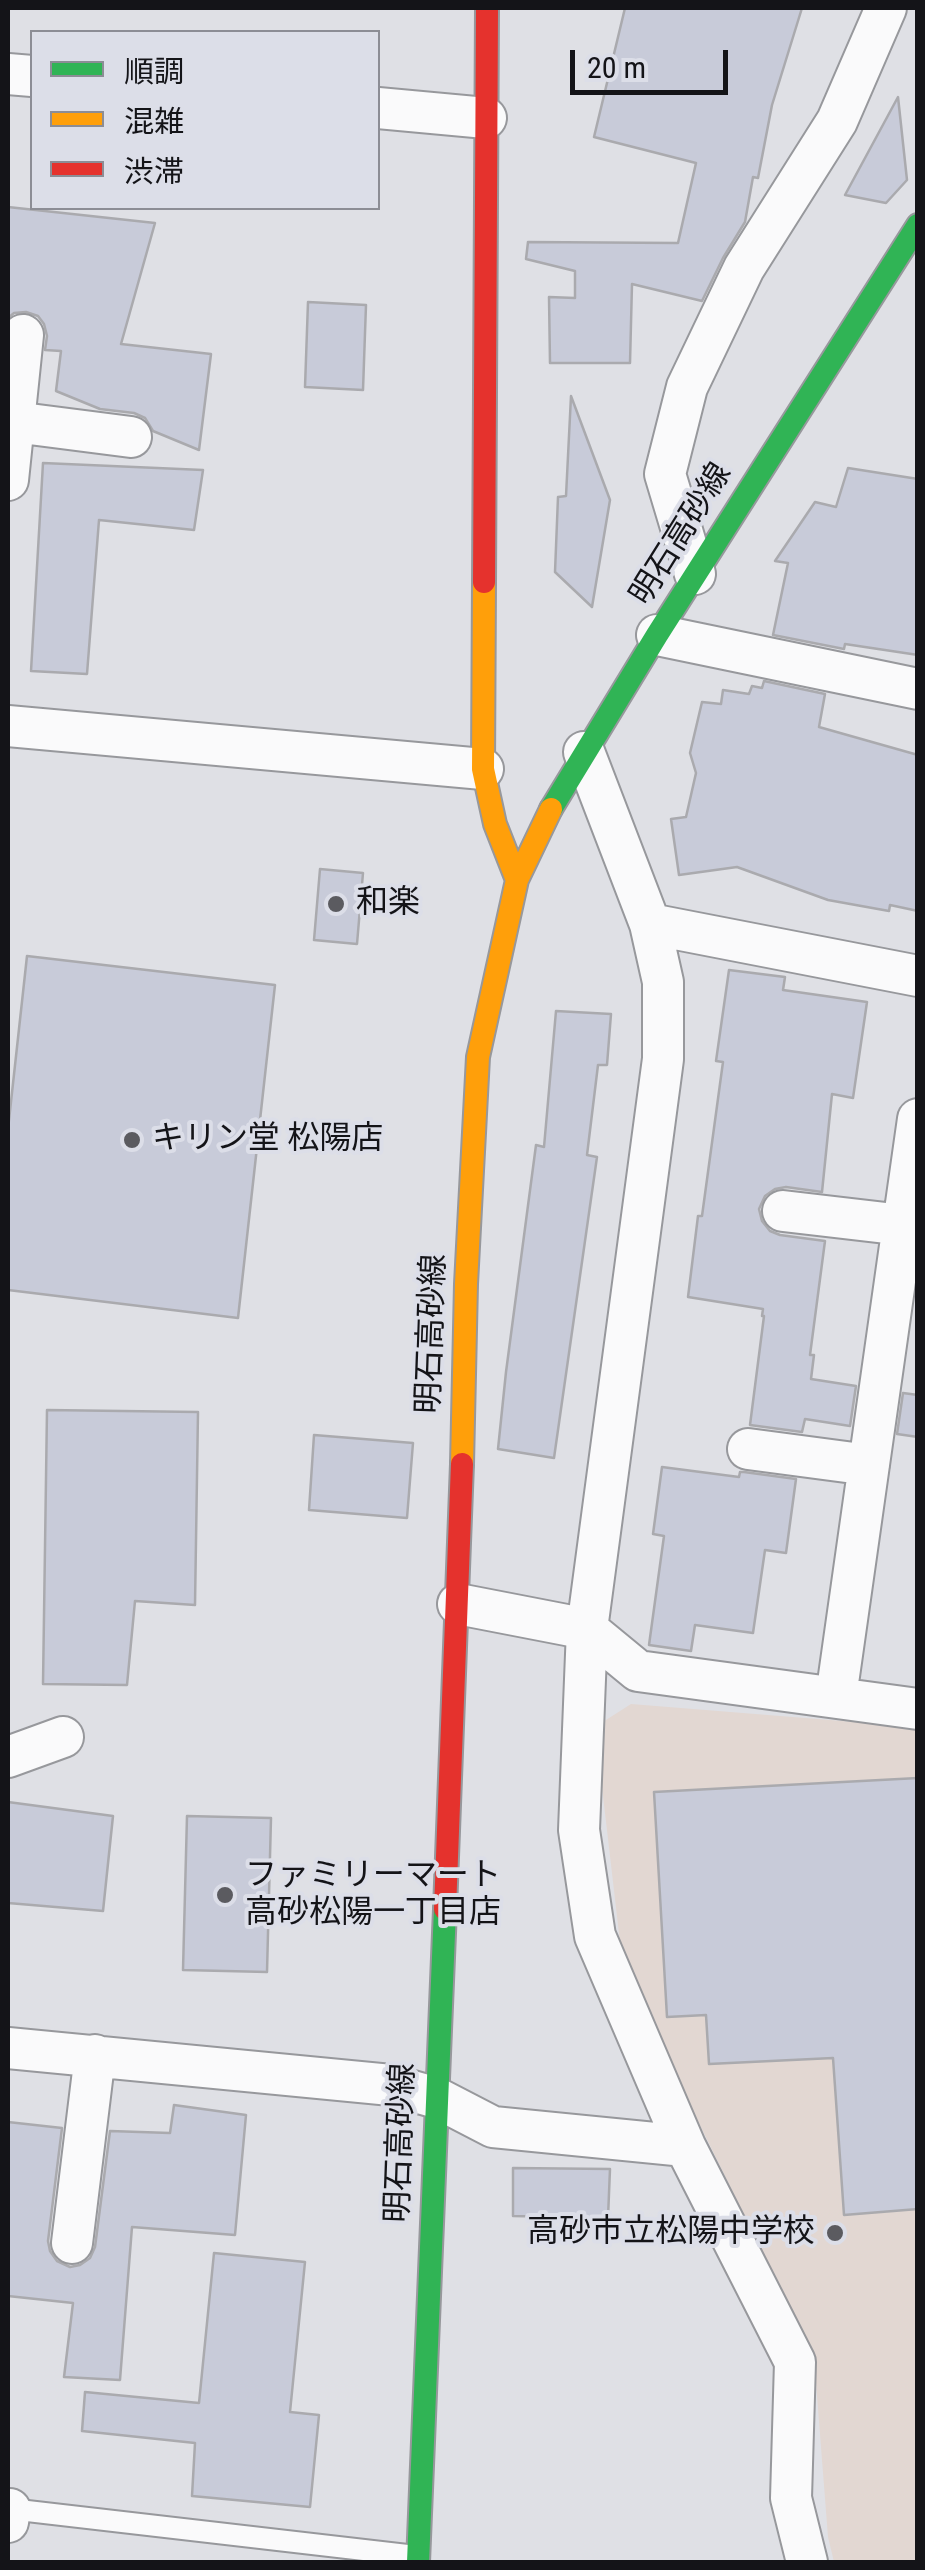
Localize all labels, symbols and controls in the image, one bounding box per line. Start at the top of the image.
legend [30,30,380,210]
scale bar [575,30,732,92]
text: 20 m [587,50,646,85]
text: 順調 [124,54,184,89]
text: 混雑 [124,104,184,139]
text: 渋滞 [124,154,184,189]
street label: 明石高砂線 [623,457,741,613]
place label: 和楽 [356,885,420,923]
marker: 和楽 [325,893,347,915]
place label: キリン堂 松陽店 [152,1121,383,1159]
marker: キリン堂 松陽店 [121,1129,143,1151]
street label: 明石高砂線 [411,1253,455,1415]
place label: ファミリーマート 高砂松陽一丁目店 [245,1858,501,1933]
marker: ファミリーマート 高砂松陽一丁目店 [214,1884,236,1906]
street label: 明石高砂線 [380,2062,424,2224]
place label: 高砂市立松陽中学校 [527,2214,815,2252]
marker: 高砂市立松陽中学校 [824,2222,846,2244]

